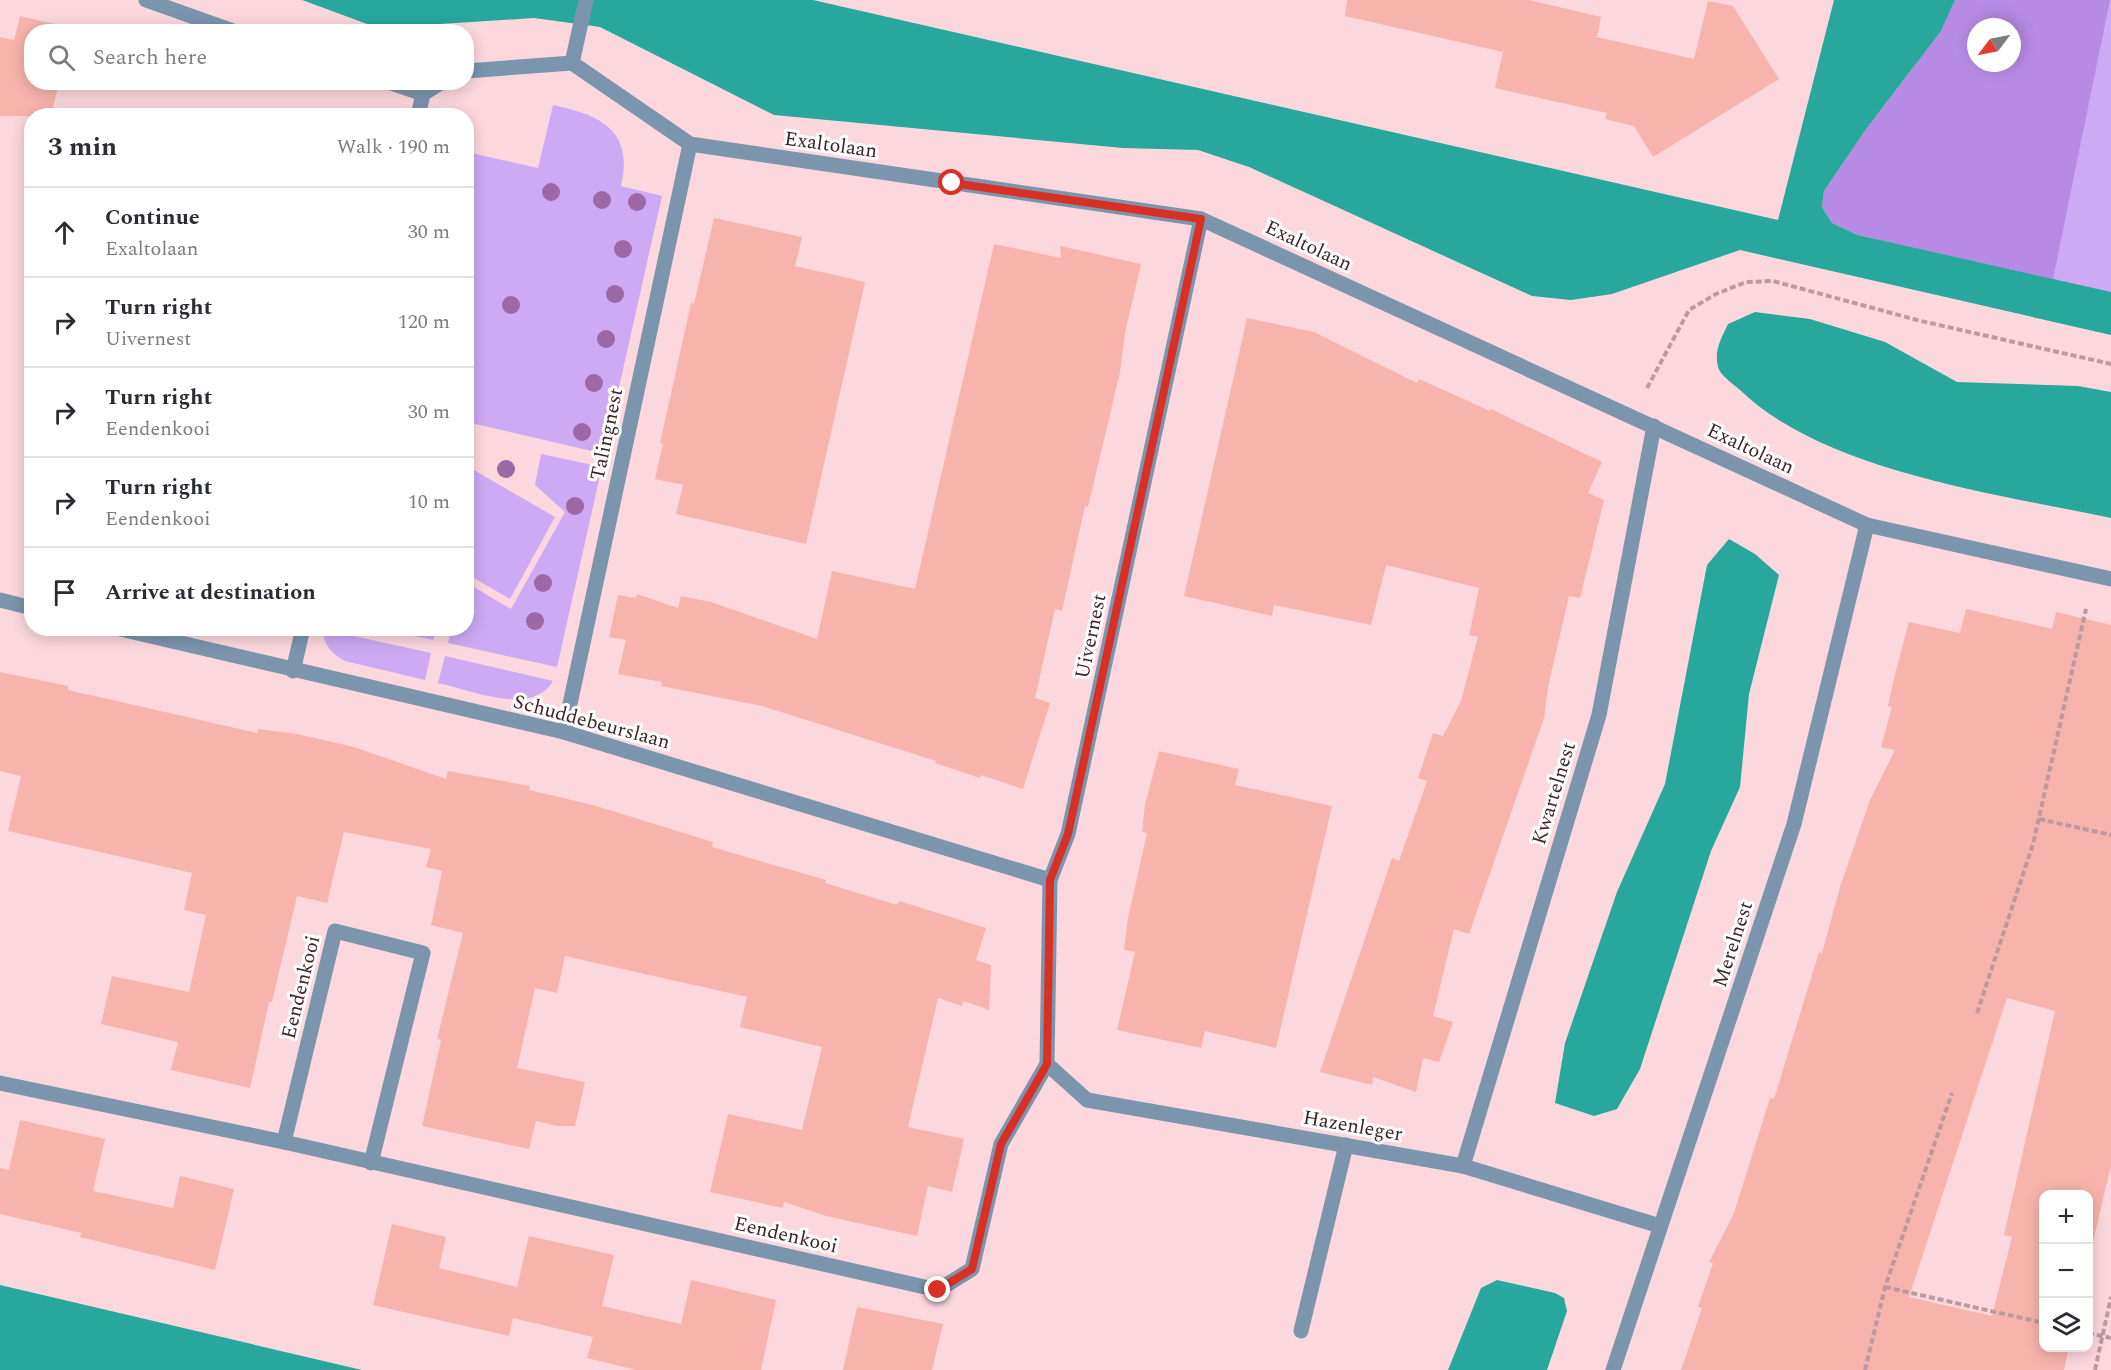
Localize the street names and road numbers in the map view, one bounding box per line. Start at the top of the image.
street label: Exaltolaan [782,124,879,166]
street label: Exaltolaan [1260,213,1357,279]
street label: Talingnest [583,385,631,483]
street label: Exaltolaan [1702,416,1799,482]
street label: Uivernest [1067,591,1115,682]
street label: Schuddebeurslaan [510,687,674,757]
street label: Kwartelnest [1524,738,1584,848]
street label: Merelnest [1705,897,1761,991]
street label: Eendenkooi [274,932,328,1042]
street label: Hazenleger [1301,1102,1405,1149]
street label: Eendenkooi [731,1208,841,1261]

